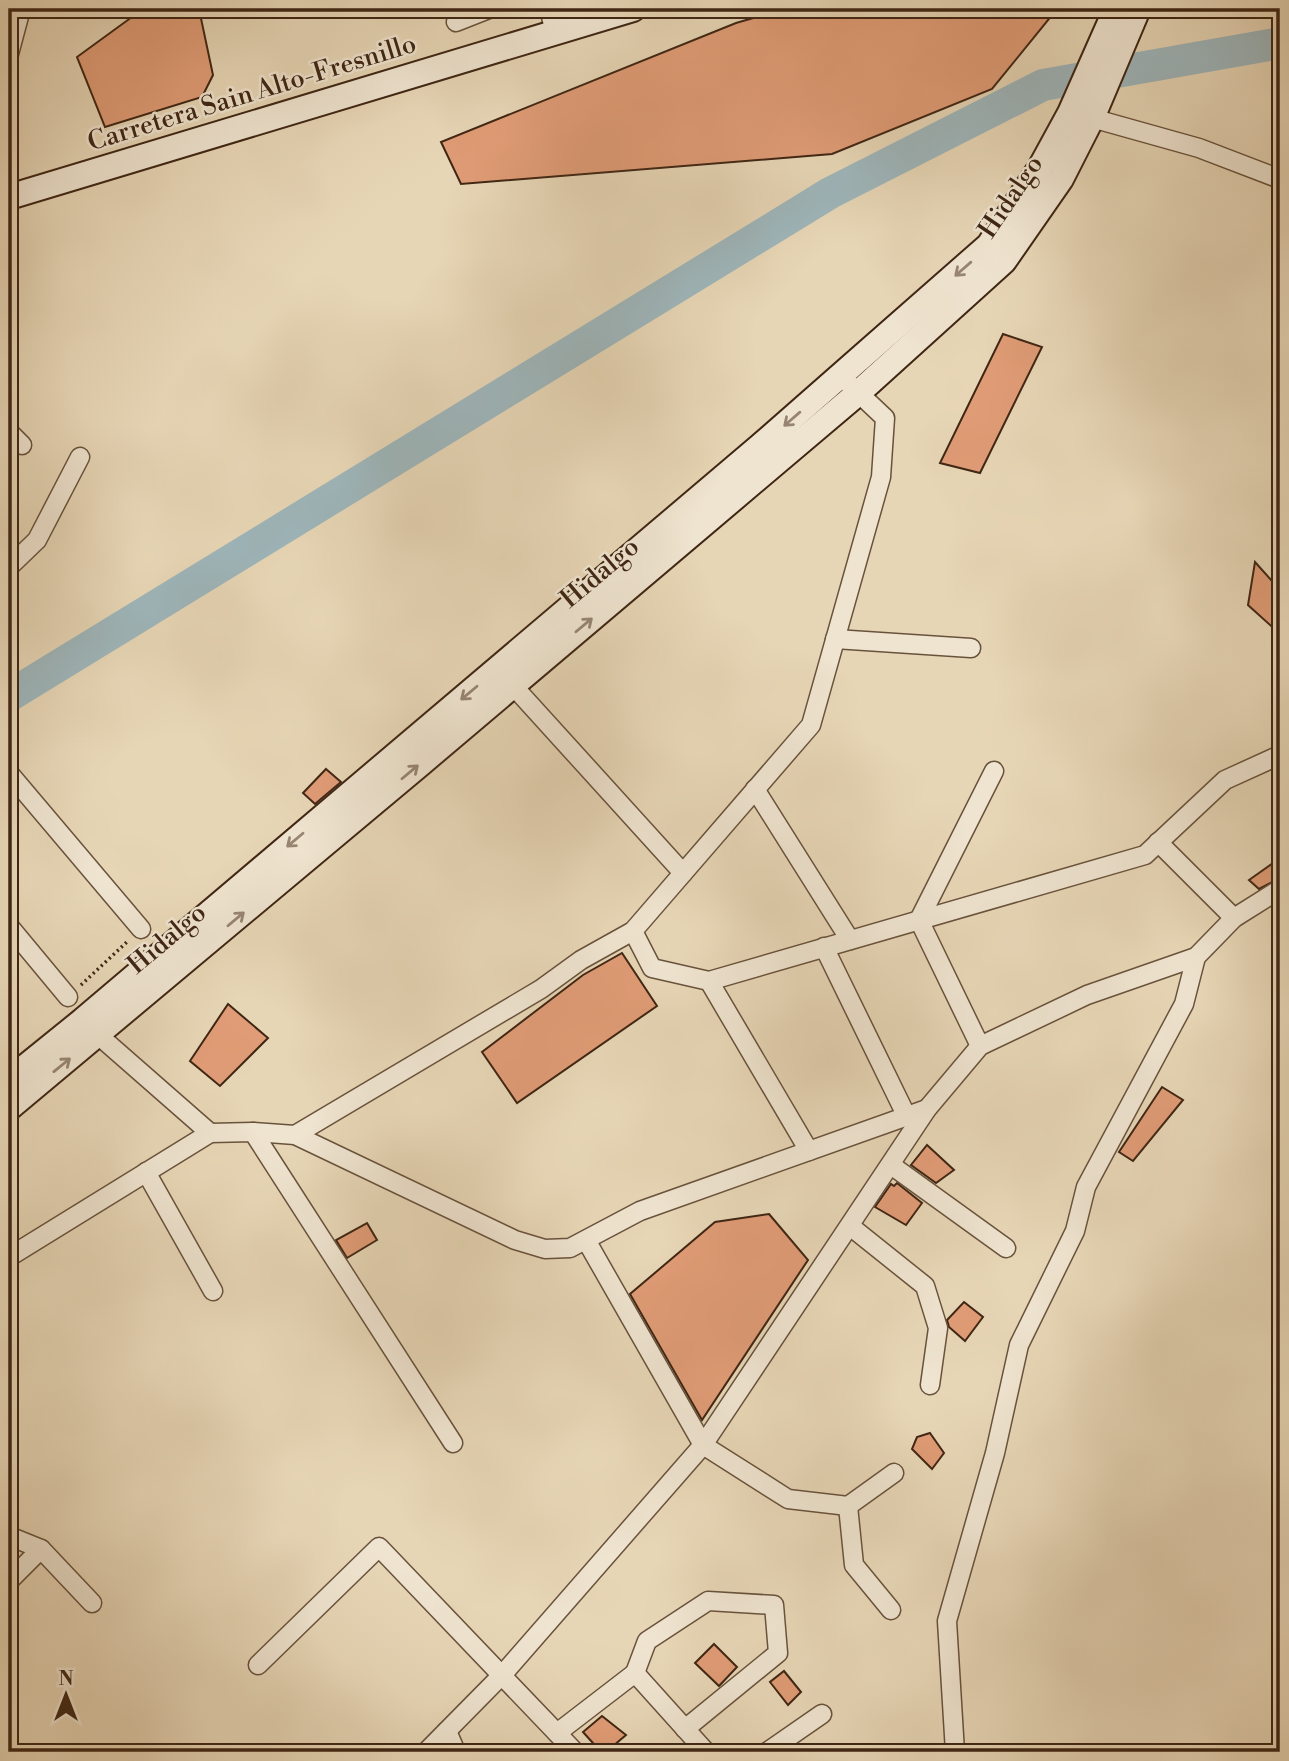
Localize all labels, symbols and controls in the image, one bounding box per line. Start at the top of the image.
street label: Carretera Sain Alto-Fresnillo [84,28,420,158]
street label: Hidalgo [972,149,1050,245]
one-way arrow [954,261,972,277]
one-way arrow [783,411,801,427]
street label: Hidalgo [554,531,646,615]
one-way arrow [574,617,592,633]
one-way arrow [460,685,478,701]
one-way arrow [401,765,419,781]
one-way arrow [287,832,305,848]
street label: Hidalgo [121,897,213,981]
one-way arrow [227,911,245,927]
one-way arrow [52,1057,70,1073]
north arrow [32,1660,102,1730]
text: N [58,1667,74,1691]

